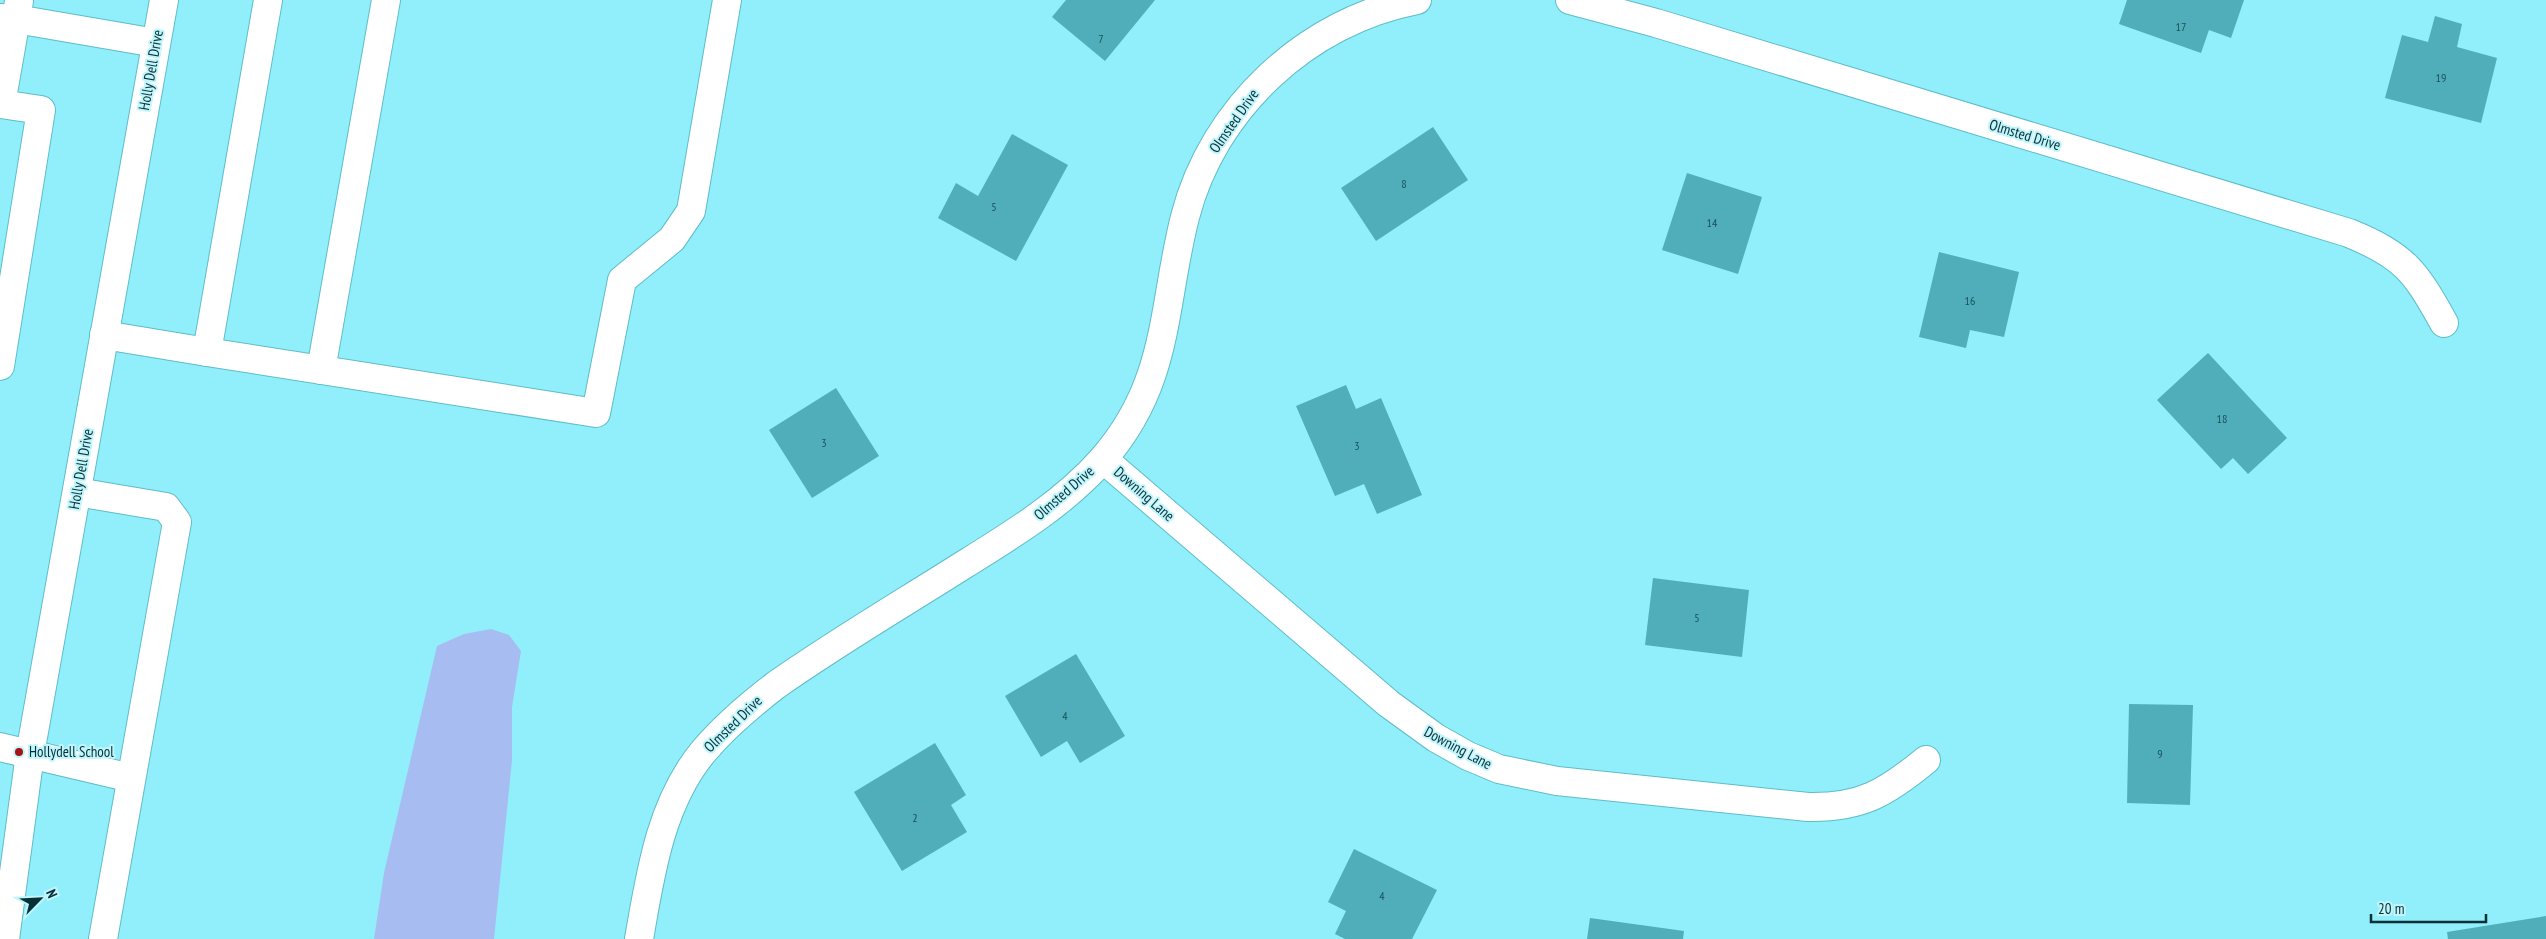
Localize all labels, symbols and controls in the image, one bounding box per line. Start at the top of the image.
house number: 17 [2176,19,2186,34]
street label: Holly Dell Drive [134,28,167,112]
house number: 7 [1098,31,1104,46]
house number: 19 [2436,70,2446,85]
street label: Olmsted Drive [1205,85,1263,156]
street label: Olmsted Drive [1987,115,2063,154]
house number: 8 [1401,176,1407,191]
house number: 5 [991,199,997,214]
house number: 14 [1707,215,1718,230]
house number: 16 [1965,293,1975,308]
house number: 18 [2217,411,2227,426]
street label: Holly Dell Drive [64,427,97,511]
house number: 3 [821,435,827,450]
house number: 3 [1354,438,1360,453]
street label: Olmsted Drive [1030,461,1098,524]
street label: Downing Lane [1110,462,1178,525]
house number: 5 [1694,610,1700,625]
street label: Olmsted Drive [700,691,766,756]
house number: 4 [1062,708,1068,723]
street label: Downing Lane [1421,722,1495,773]
place label: Hollydell School [29,742,114,761]
marker: Hollydell School [13,746,25,758]
house number: 9 [2157,746,2163,761]
house number: 2 [912,810,918,825]
north arrow [15,874,65,924]
text: N [42,887,62,901]
house number: 4 [1379,888,1385,903]
scale bar [2371,892,2486,924]
text: 20 m [2378,899,2404,918]

